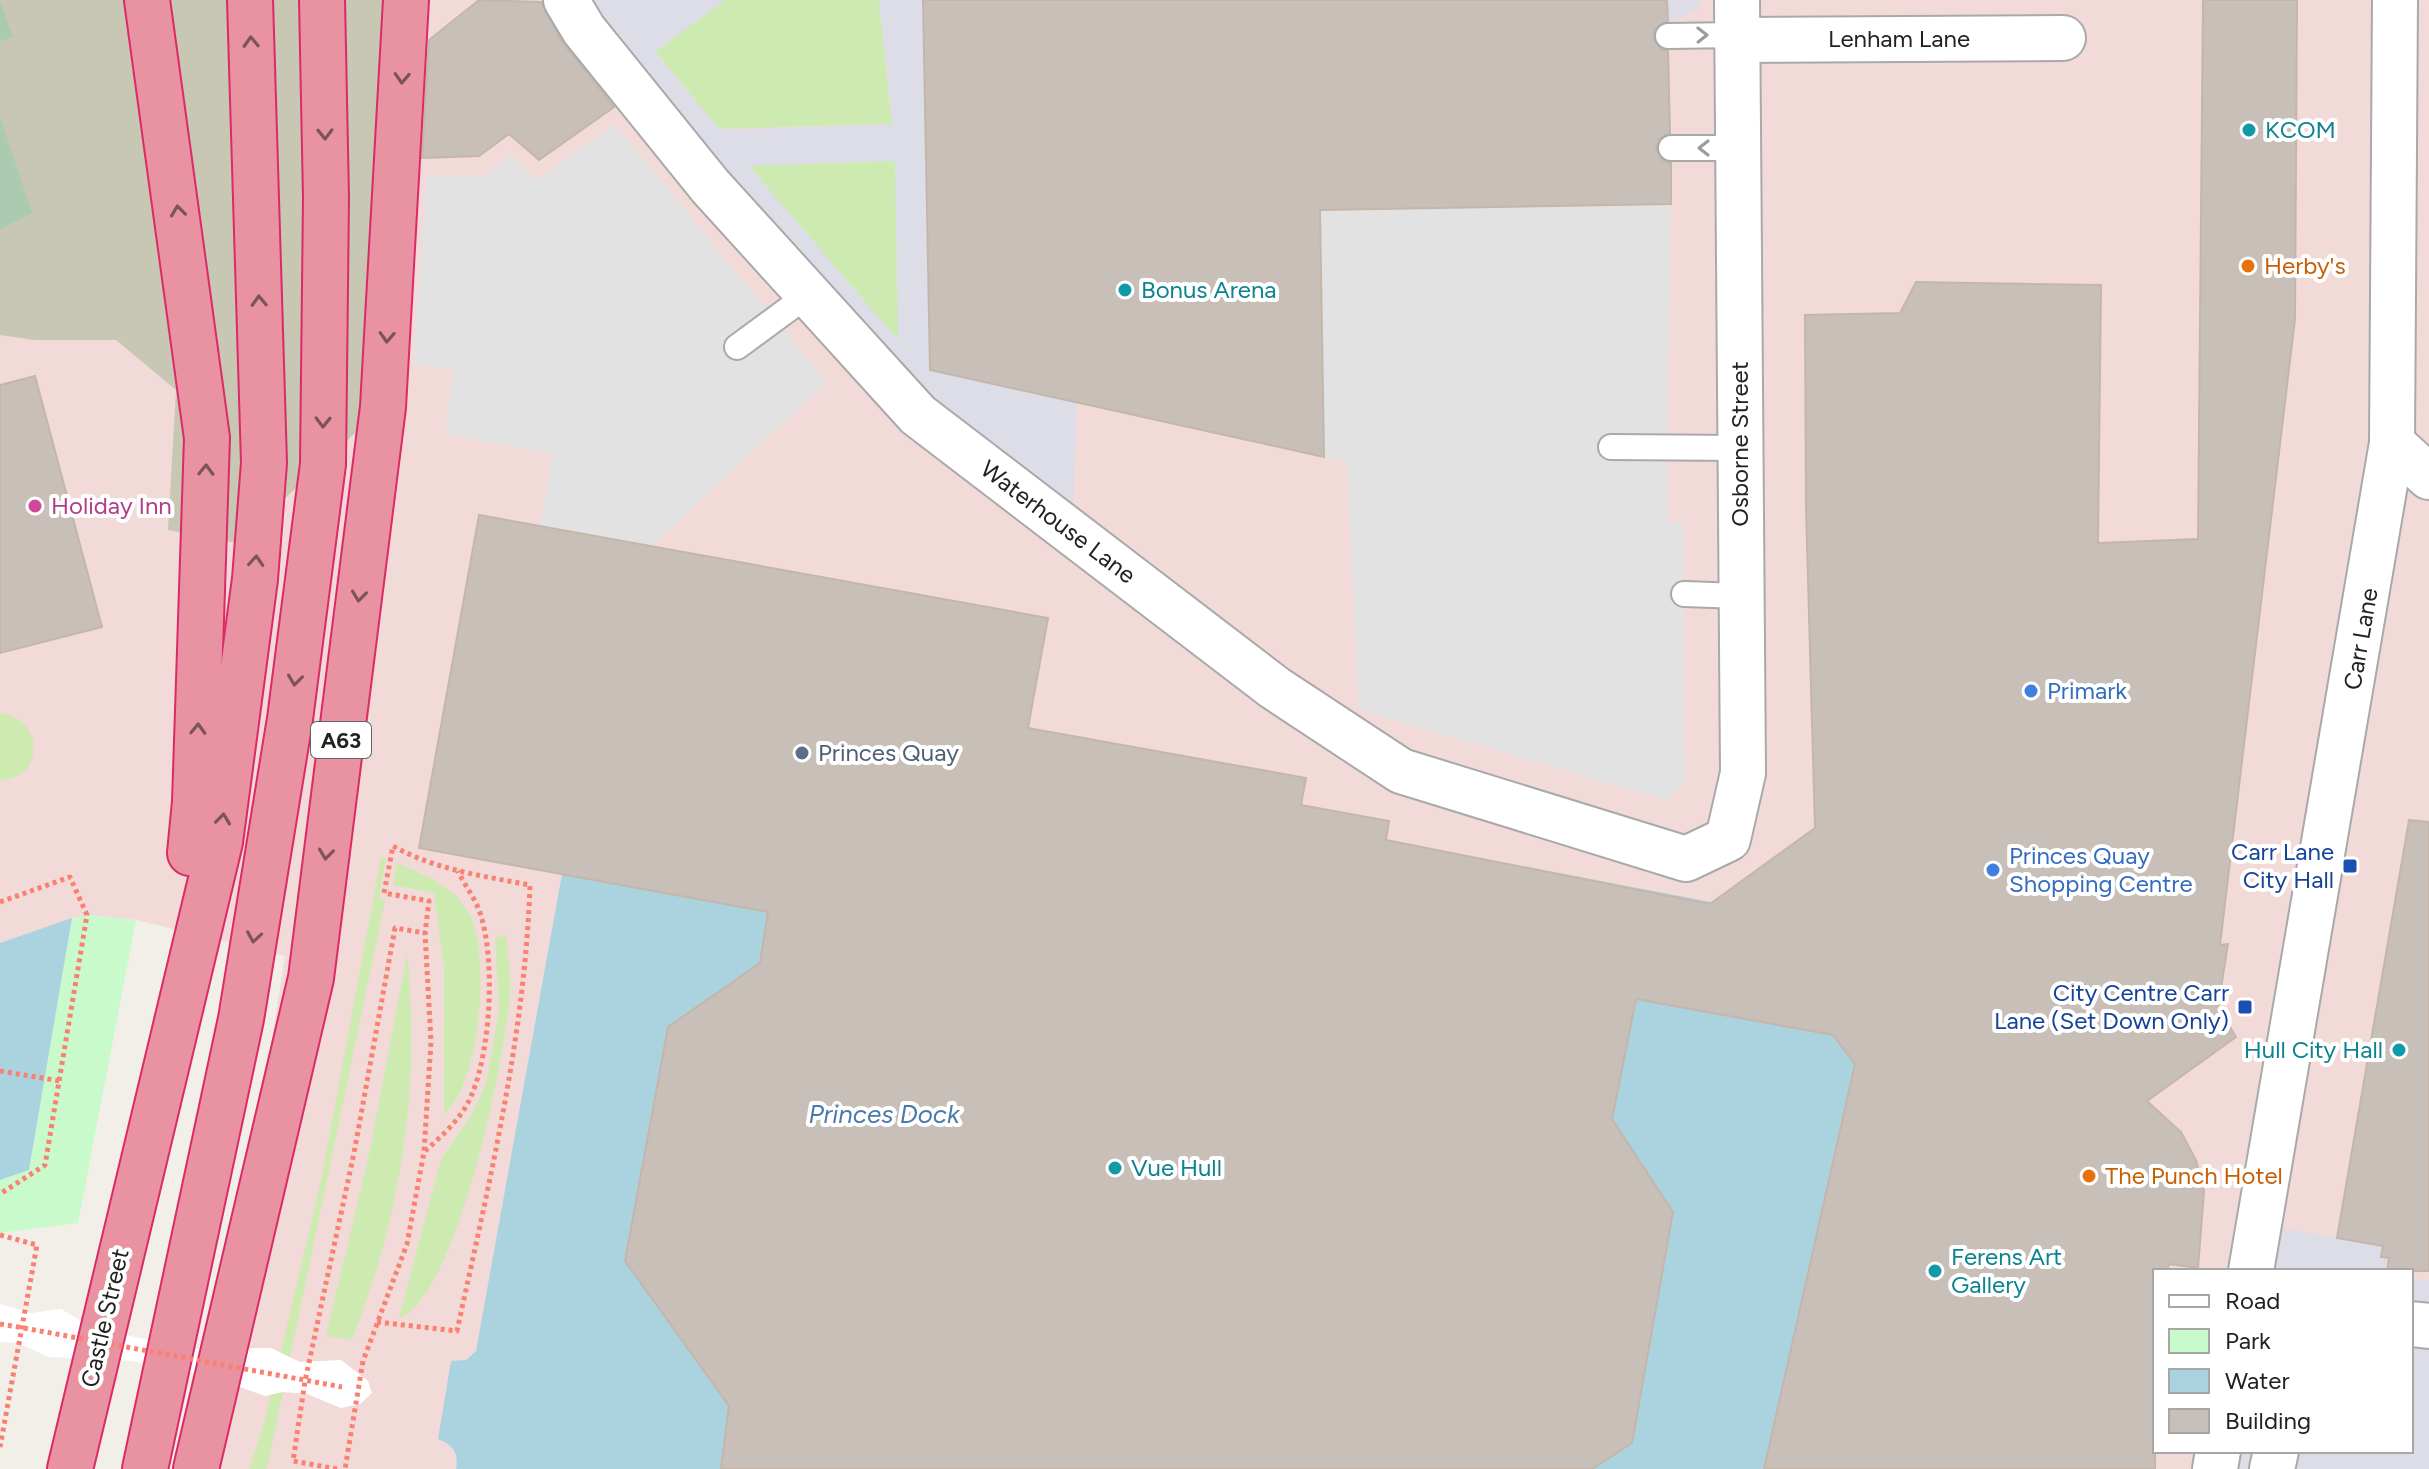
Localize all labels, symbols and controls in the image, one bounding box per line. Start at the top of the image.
street label: Lenham Lane [1828,24,1970,53]
one-way arrow [1696,27,1709,44]
one-way arrow [242,35,260,48]
one-way arrow [393,72,410,85]
place label: KCOM [2265,115,2336,144]
marker: KCOM [2240,121,2258,139]
one-way arrow [316,128,334,141]
one-way arrow [1697,139,1710,157]
one-way arrow [169,205,186,218]
place label: Herby's [2264,251,2346,280]
marker: Herby's [2239,257,2257,275]
place label: Bonus Arena [1141,275,1277,304]
marker: Bonus Arena [1116,281,1134,299]
one-way arrow [250,295,267,307]
one-way arrow [379,331,396,344]
street label: Osborne Street [1725,361,1754,527]
one-way arrow [315,416,332,429]
street label: Waterhouse Lane [975,454,1142,589]
one-way arrow [198,463,215,476]
place label: Holiday Inn [51,491,172,520]
marker: Holiday Inn [26,497,44,515]
one-way arrow [247,554,264,567]
street label: Carr Lane [2337,586,2384,692]
one-way arrow [351,589,368,603]
one-way arrow [287,673,304,687]
place label: Primark [2047,676,2127,705]
marker: Primark [2022,682,2040,700]
one-way arrow [189,722,206,735]
road number: A63 [311,722,371,758]
place label: Princes Quay [818,738,959,767]
marker: Princes Quay [793,744,811,762]
one-way arrow [215,812,232,825]
place label: Carr Lane City Hall [2231,837,2334,894]
place label: Princes Quay Shopping Centre [2009,841,2192,898]
one-way arrow [318,848,335,861]
marker: Carr Lane City Hall [2341,857,2359,875]
marker: Princes Quay Shopping Centre [1984,861,2002,879]
one-way arrow [246,930,263,944]
place label: City Centre Carr Lane (Set Down Only) [1994,978,2229,1035]
marker: City Centre Carr Lane (Set Down Only) [2236,998,2254,1016]
place label: Hull City Hall [2244,1035,2383,1064]
marker: Hull City Hall [2390,1041,2408,1059]
water label: Princes Dock [808,1098,961,1130]
place label: Vue Hull [1131,1153,1222,1182]
marker: Vue Hull [1106,1159,1124,1177]
place label: The Punch Hotel [2105,1161,2283,1190]
marker: The Punch Hotel [2080,1167,2098,1185]
place label: Ferens Art Gallery [1951,1242,2062,1299]
street label: Castle Street [74,1246,135,1390]
marker: Ferens Art Gallery [1926,1262,1944,1280]
legend [2153,1269,2413,1453]
text: Road [2225,1286,2280,1315]
text: Park [2225,1326,2271,1355]
text: Water [2225,1366,2290,1395]
text: Building [2225,1406,2311,1435]

